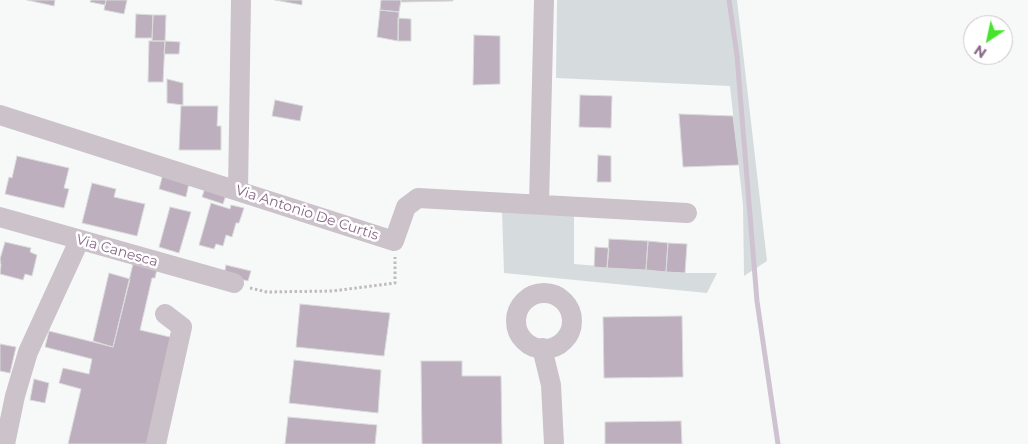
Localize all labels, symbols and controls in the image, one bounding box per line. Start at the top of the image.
north arrow [963,15,1013,65]
text: N [970,41,990,62]
street label: Via Antonio De Curtis [233,182,381,244]
street label: Via Canesca [74,231,160,271]

